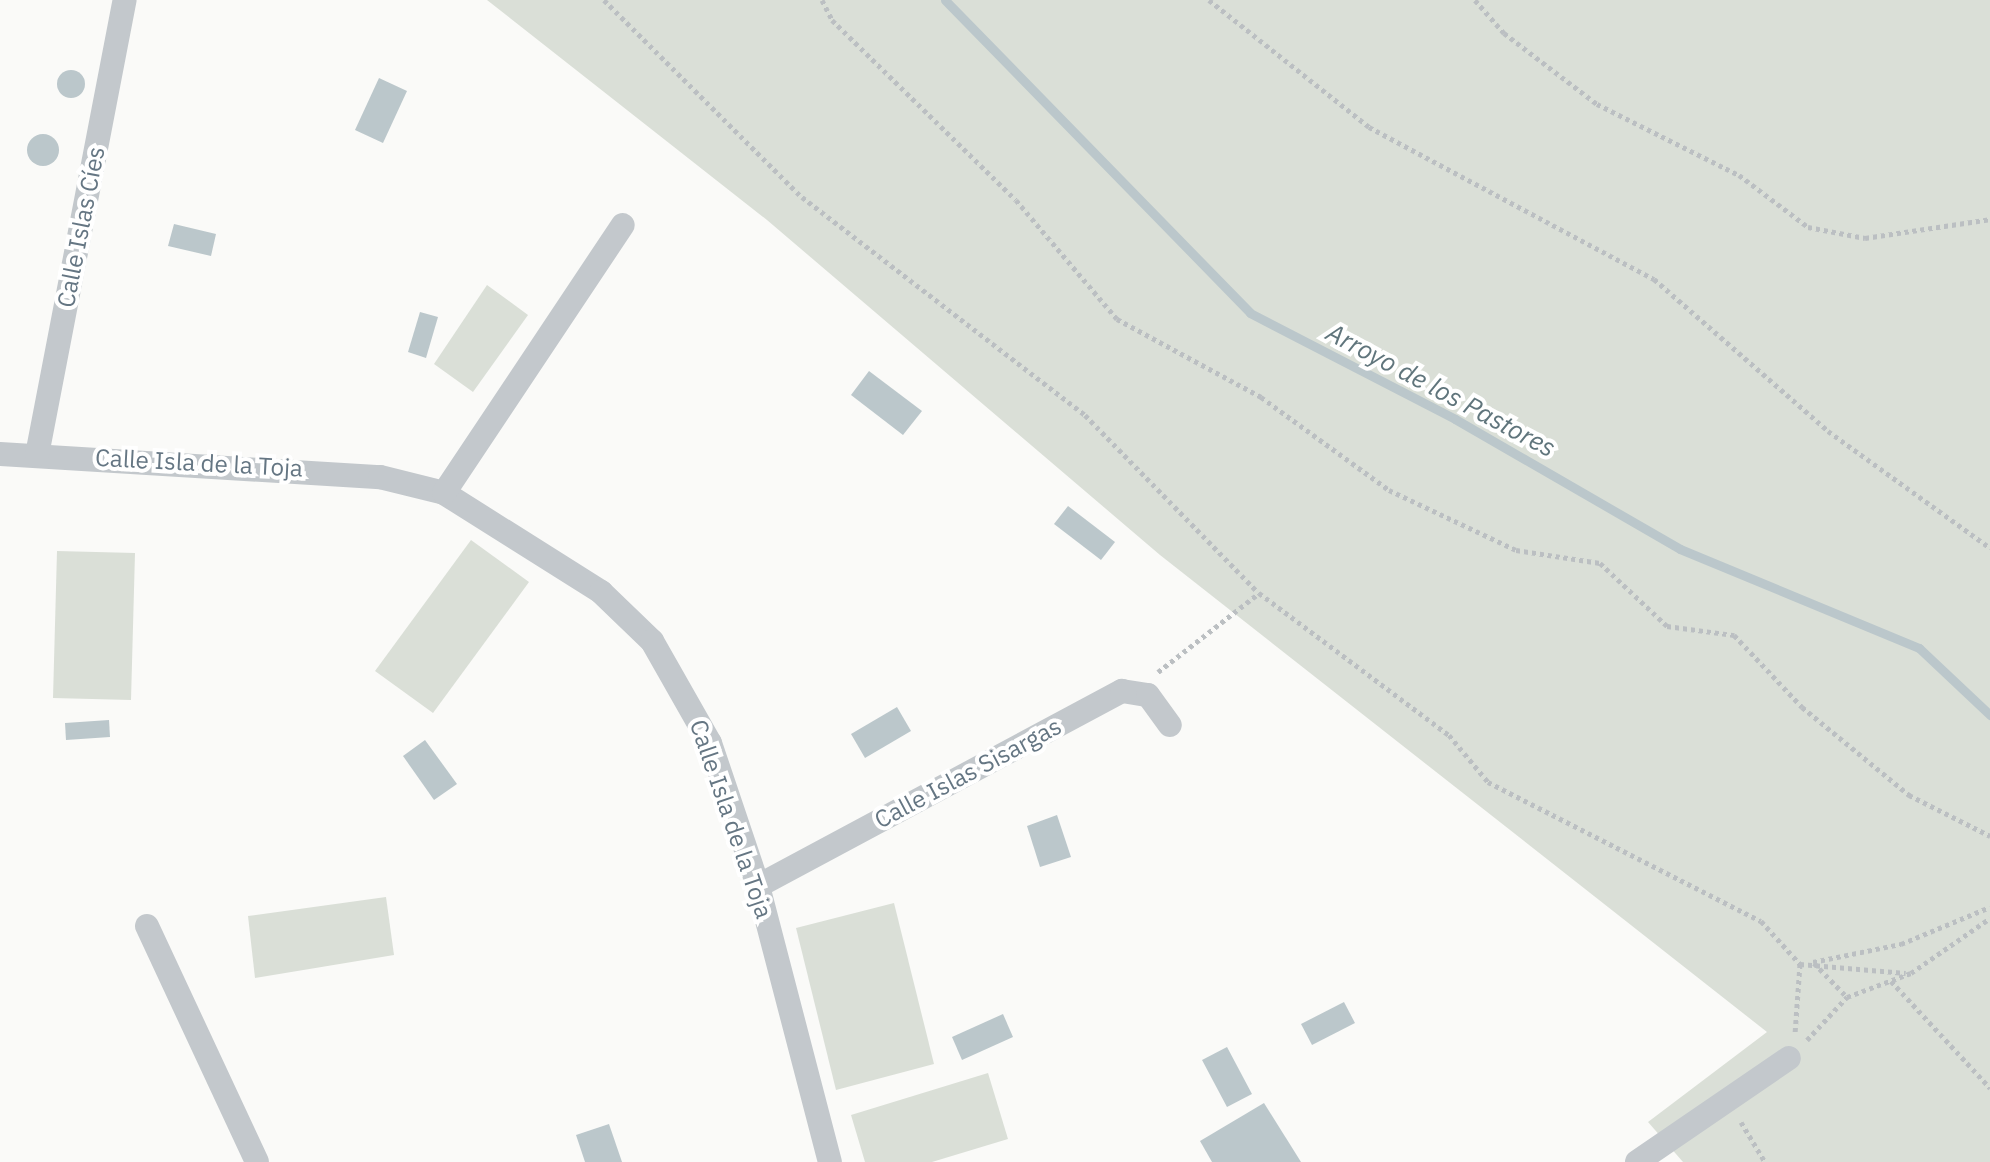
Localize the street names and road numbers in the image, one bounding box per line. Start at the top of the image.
street label: Calle Islas Cíes [51,144,111,310]
street label: Calle Isla de la Toja [94,443,304,483]
street label: Calle Islas Sisargas [870,712,1066,834]
street label: Calle Isla de la Toja [684,716,778,922]

